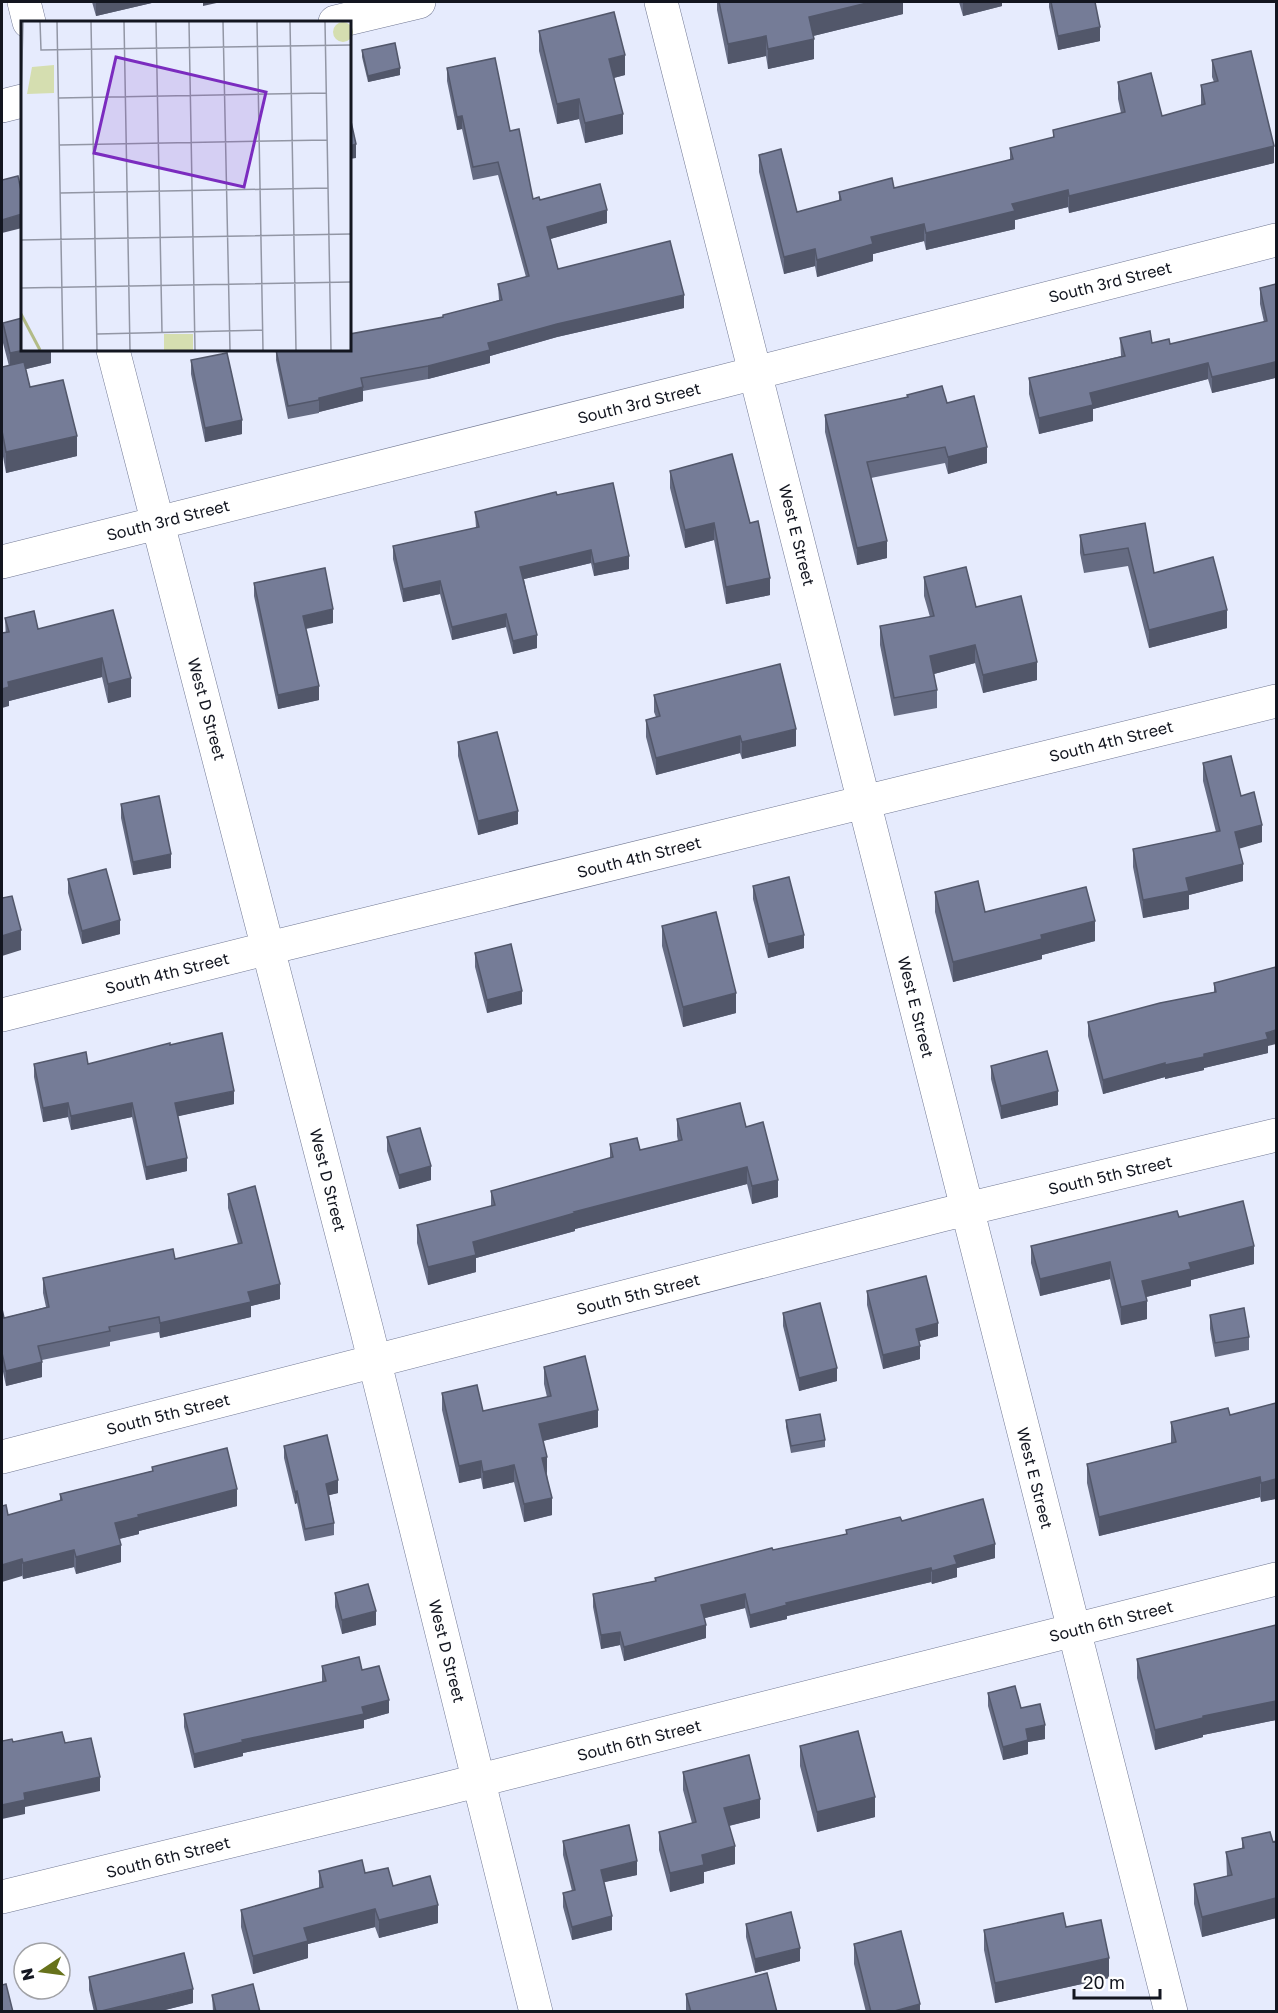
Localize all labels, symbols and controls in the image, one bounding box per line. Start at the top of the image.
inset map [21,21,351,351]
street label: South 3rd Street [1046,257,1174,307]
street label: South 3rd Street [575,378,703,428]
street label: West E Street [775,482,819,588]
street label: South 3rd Street [104,495,232,545]
street label: West D Street [184,655,230,763]
street label: South 4th Street [1047,716,1175,766]
street label: South 4th Street [575,832,703,882]
street label: South 4th Street [103,948,231,998]
street label: West E Street [894,954,938,1060]
street label: West D Street [306,1126,350,1234]
street label: South 5th Street [1046,1151,1174,1199]
street label: South 5th Street [574,1269,702,1319]
street label: South 5th Street [104,1389,232,1439]
street label: West E Street [1013,1425,1057,1531]
street label: South 6th Street [1047,1596,1175,1646]
street label: West D Street [425,1597,469,1705]
street label: South 6th Street [575,1715,703,1765]
street label: South 6th Street [104,1832,232,1882]
north arrow [12,1941,72,2001]
scale bar [1074,1962,1160,2000]
text: N [16,1966,38,1983]
text: 20 m [1083,1971,1125,1993]

